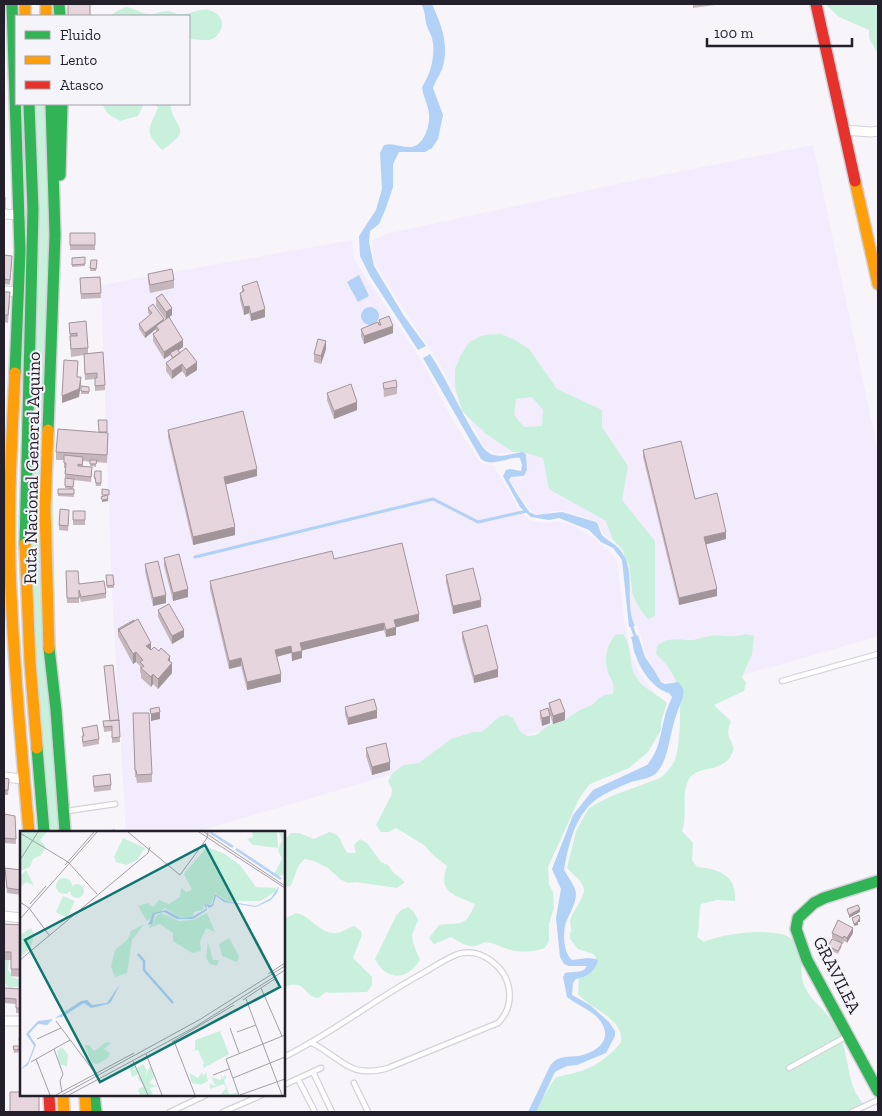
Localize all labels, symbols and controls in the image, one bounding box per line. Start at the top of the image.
legend [15,15,190,105]
scale bar [707,15,852,47]
text: 100 m [714,24,753,42]
text: Fluido [60,26,101,44]
text: Lento [60,51,97,69]
text: Atasco [60,76,104,94]
street label: Ruta Nacional General Aquino [19,351,45,585]
inset map [20,831,285,1096]
street label: GRAVILEA [808,933,866,1017]

